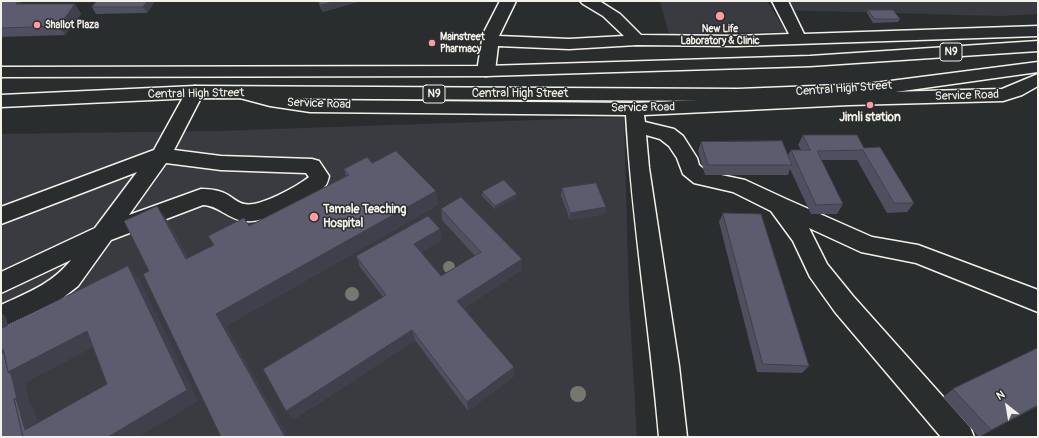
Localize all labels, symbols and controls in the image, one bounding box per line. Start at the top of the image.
marker: New Life Laboratory & Clinic [714,10,726,22]
place label: Shallot Plaza [45,19,99,31]
marker: Shallot Plaza [32,20,42,30]
place label: New Life Laboratory & Clinic [680,23,760,46]
place label: Mainstreet Pharmacy [440,31,485,54]
marker: Mainstreet Pharmacy [427,38,437,48]
road number: N9 [940,43,962,61]
street label: Central High Street [795,78,893,100]
road number: N9 [423,85,445,103]
street label: Central High Street [148,86,244,102]
street label: Central High Street [472,87,568,101]
street label: Service Road [935,88,999,104]
street label: Service Road [287,96,351,112]
street label: Service Road [611,100,675,116]
marker: Jimli station [865,100,875,110]
place label: Jimli station [839,111,901,125]
place label: Tamale Teaching Hospital [323,203,406,231]
marker: Tamale Teaching Hospital [308,211,320,223]
north arrow [987,386,1027,426]
text: N [994,388,1007,403]

